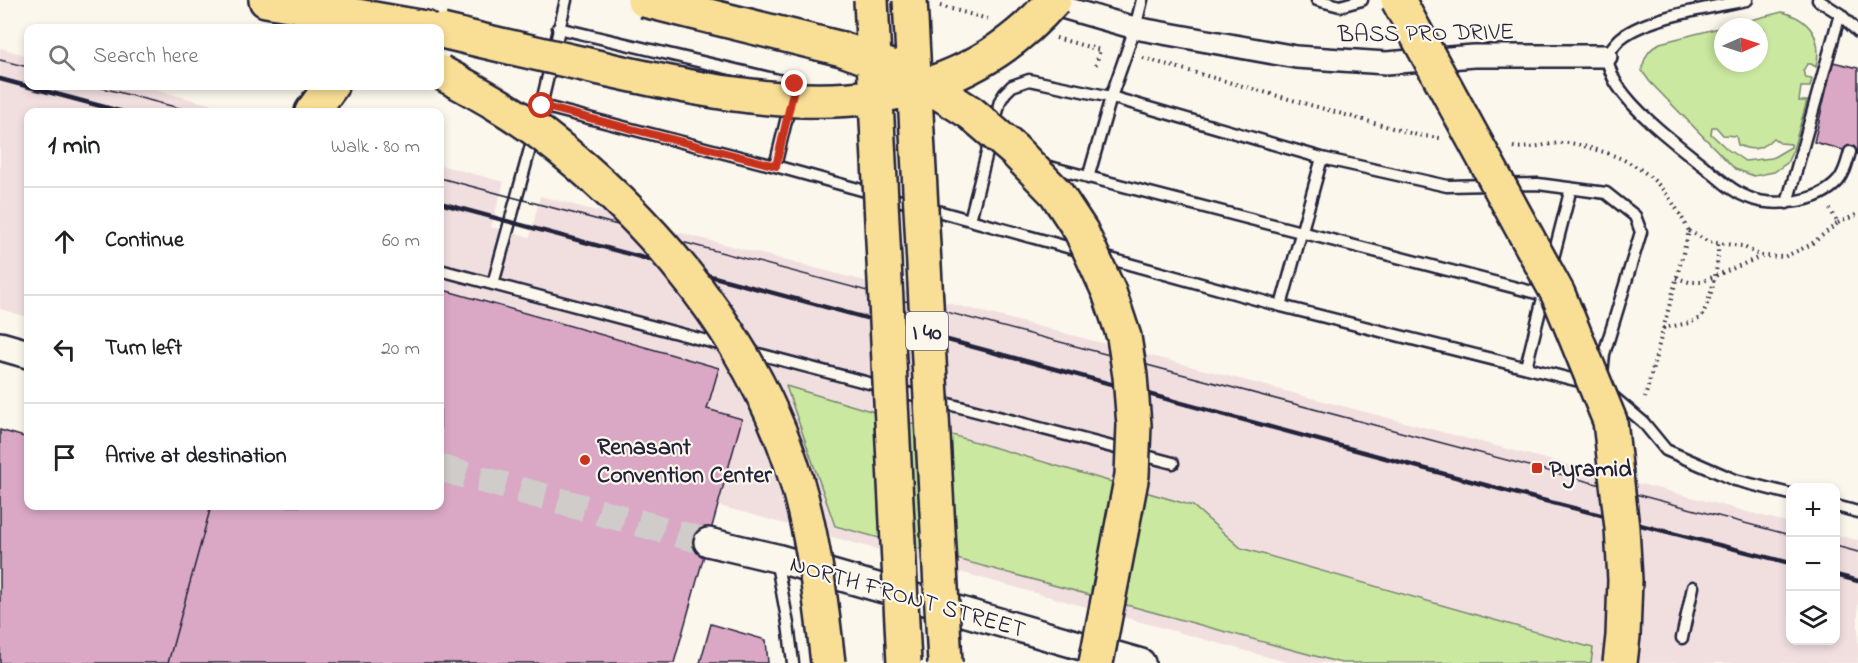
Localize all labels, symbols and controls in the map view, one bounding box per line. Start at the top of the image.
street label: BASS PRO DRIVE [1337,15,1515,54]
north arrow [1714,18,1768,72]
search box [24,24,444,90]
icon: search [45,41,78,74]
text: Search here [93,41,198,73]
route end [781,70,807,96]
route start [528,92,554,118]
text: 1 min [48,128,100,166]
text: Walk · 80 m [331,133,420,162]
icon: ahead [48,225,81,258]
text: Continue [105,225,184,257]
text: 60 m [382,227,420,256]
road number: I 40 [906,312,948,350]
icon: left [48,333,81,366]
text: Turn left [105,333,182,365]
text: 20 m [381,335,420,364]
place label: Renasant Convention Center [597,431,772,494]
icon: arrive [48,441,81,474]
text: Arrive at destination [105,441,287,473]
marker: Renasant Convention Center [578,453,592,467]
place label: Pyramid [1549,453,1632,489]
marker: Pyramid [1530,461,1544,475]
map controls [1786,483,1840,645]
button: + [1786,483,1840,537]
button: − [1786,537,1840,591]
street label: NORTH FRONT STREET [785,548,1029,649]
button: layers [1786,591,1840,645]

